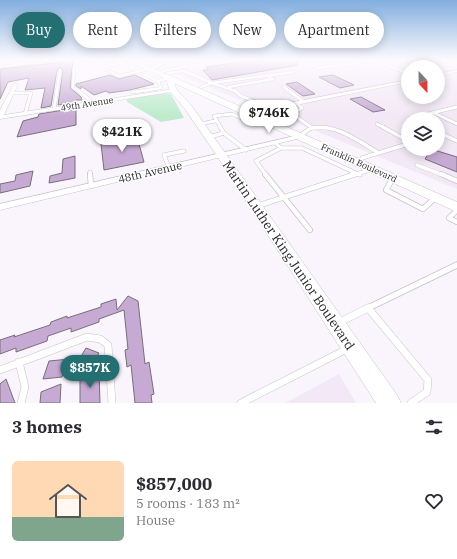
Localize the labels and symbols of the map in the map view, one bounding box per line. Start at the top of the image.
north arrow [401,60,445,104]
street label: 49th Avenue [60,94,114,113]
pin: $746K [241,100,297,134]
pin: $421K [94,119,150,153]
street label: Franklin Boulevard [320,141,399,184]
street label: Martin Luther King Junior Boulevard [219,157,359,353]
street label: 48th Avenue [117,158,183,186]
pin: $857K [62,355,118,389]

